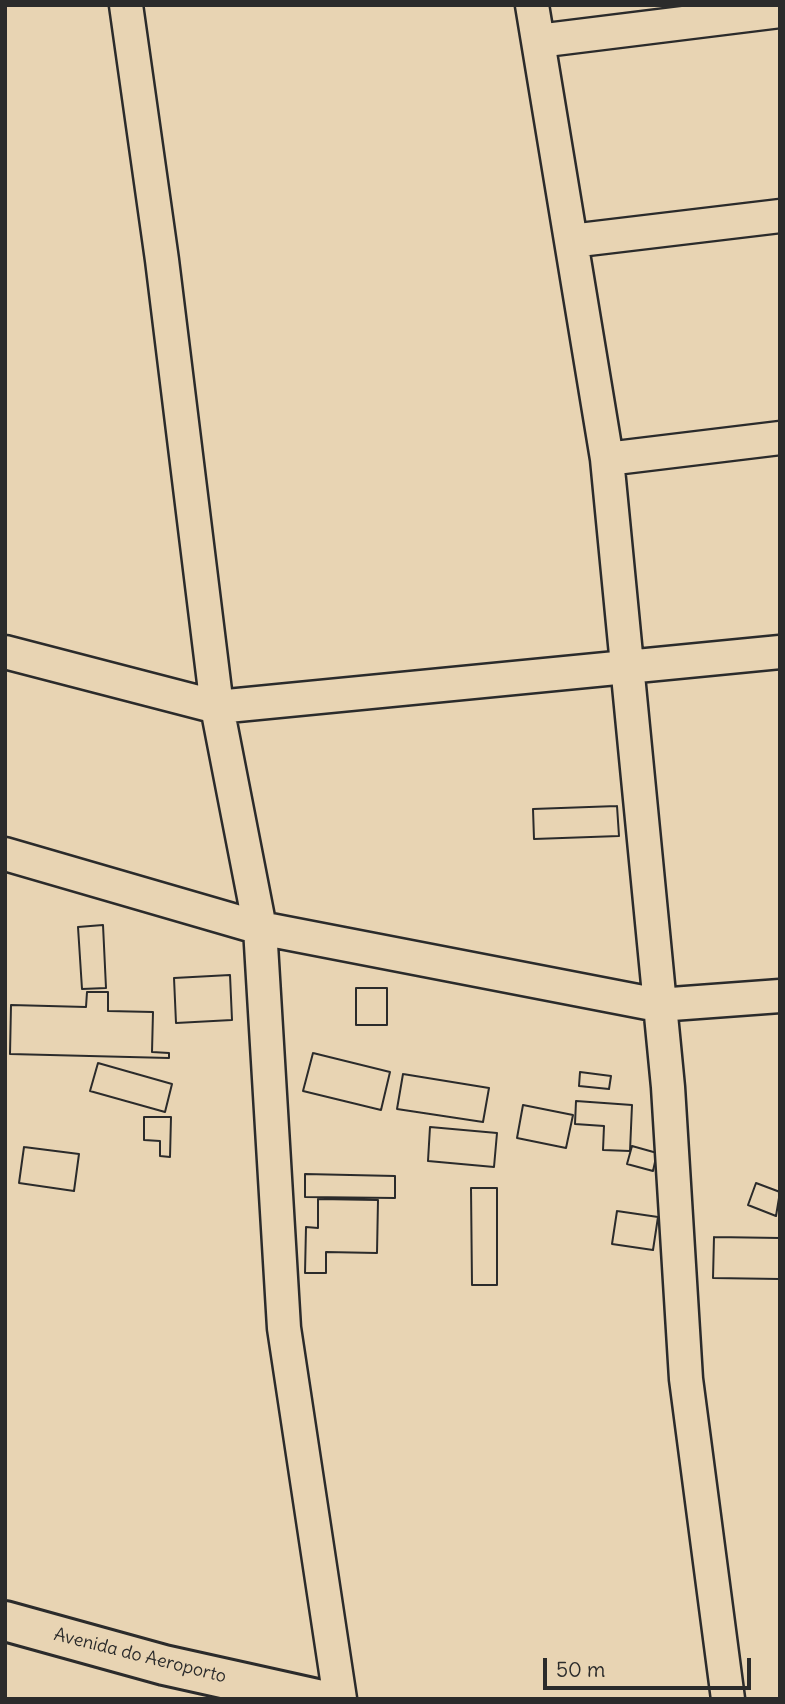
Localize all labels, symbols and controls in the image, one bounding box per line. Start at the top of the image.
street label: Avenida do Aeroporto [52,1624,228,1688]
scale bar [547,1644,755,1688]
text: 50 m [556,1656,605,1683]

